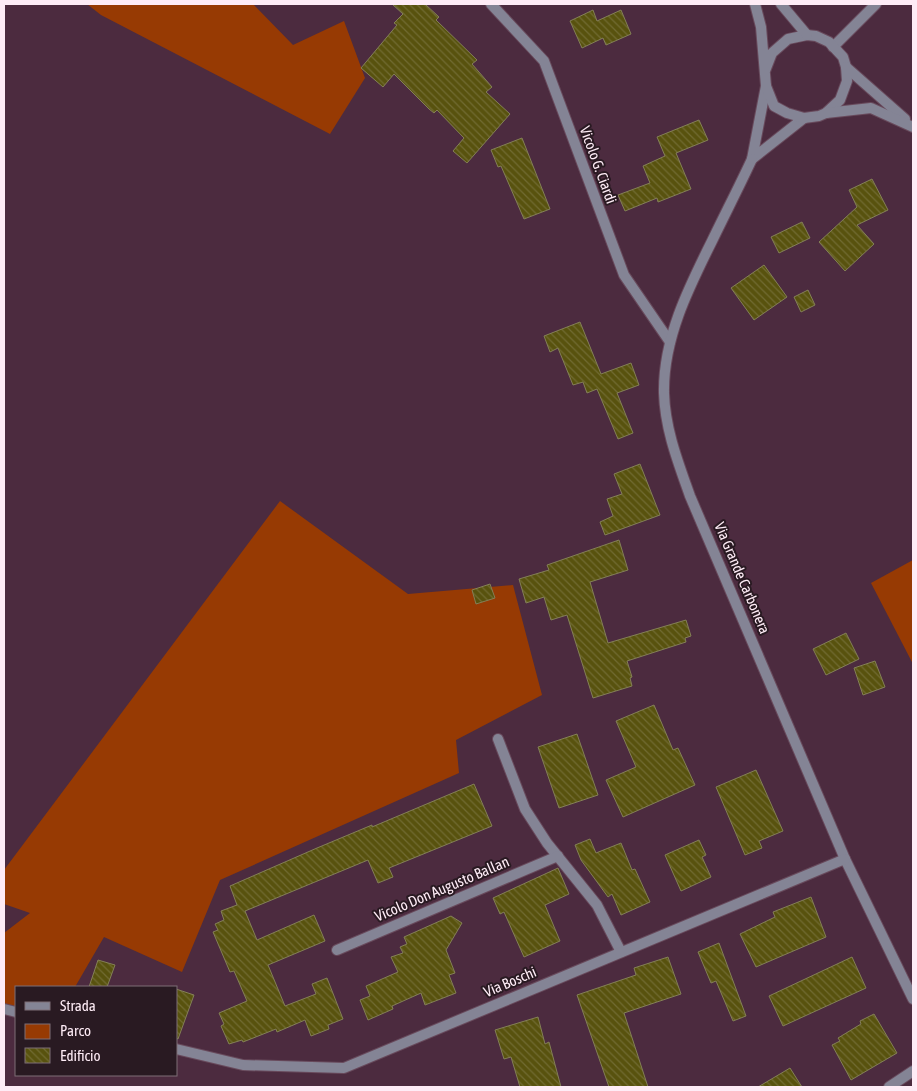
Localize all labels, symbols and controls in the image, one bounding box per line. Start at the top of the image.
street label: Vicolo G. Ciardi [577,124,620,206]
street label: Via Grande Carbonera [711,519,774,636]
street label: Vicolo Don Augusto Ballan [372,853,512,925]
street label: Via Boschi [481,963,539,1000]
legend [15,986,178,1076]
text: Strada [60,997,96,1014]
text: Parco [60,1022,91,1039]
text: Edificio [60,1047,101,1064]

